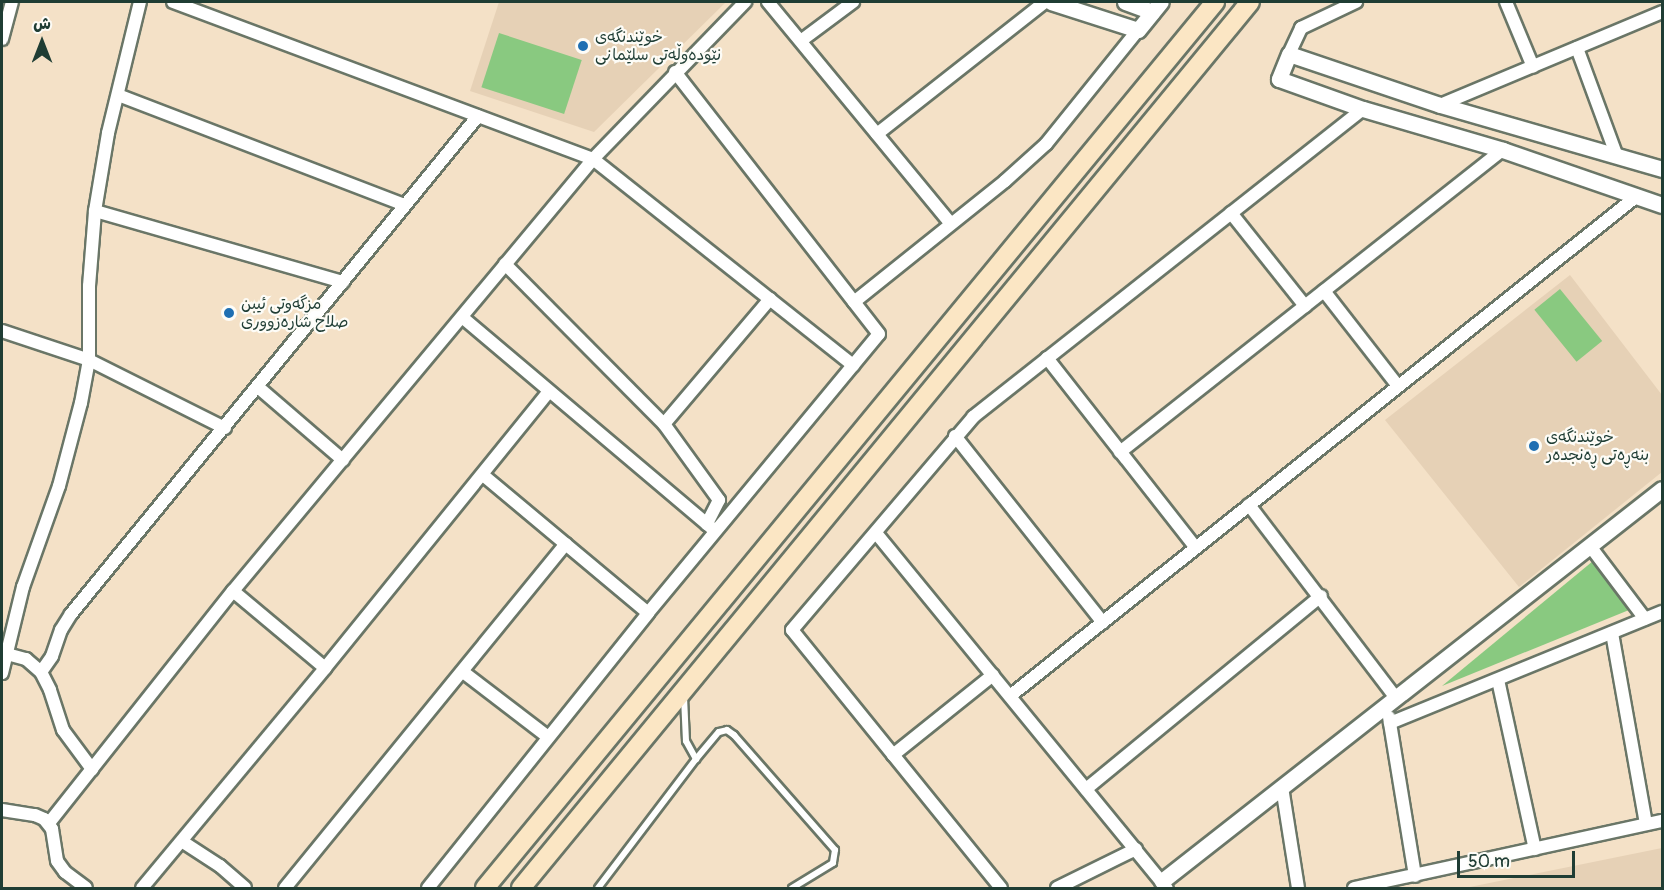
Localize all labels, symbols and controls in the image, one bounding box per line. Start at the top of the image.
north arrow [12,12,72,72]
text: ش [33,14,51,34]
place label: خوێندنگەی نێوده‌وڵه‌تی سلێمانی [595,27,721,65]
marker: خوێندنگەی نێوده‌وڵه‌تی سلێمانی [576,39,590,53]
place label: مزگەوتی ئیبن صلاح شارەزووری [241,294,348,332]
marker: مزگەوتی ئیبن صلاح شارەزووری [222,306,236,320]
place label: خوێندنگەی بنەڕەتی ڕەنجدەر [1546,427,1649,465]
marker: خوێندنگەی بنەڕەتی ڕەنجدەر [1527,439,1541,453]
scale bar [1460,839,1578,877]
text: 50 m [1468,850,1510,873]

